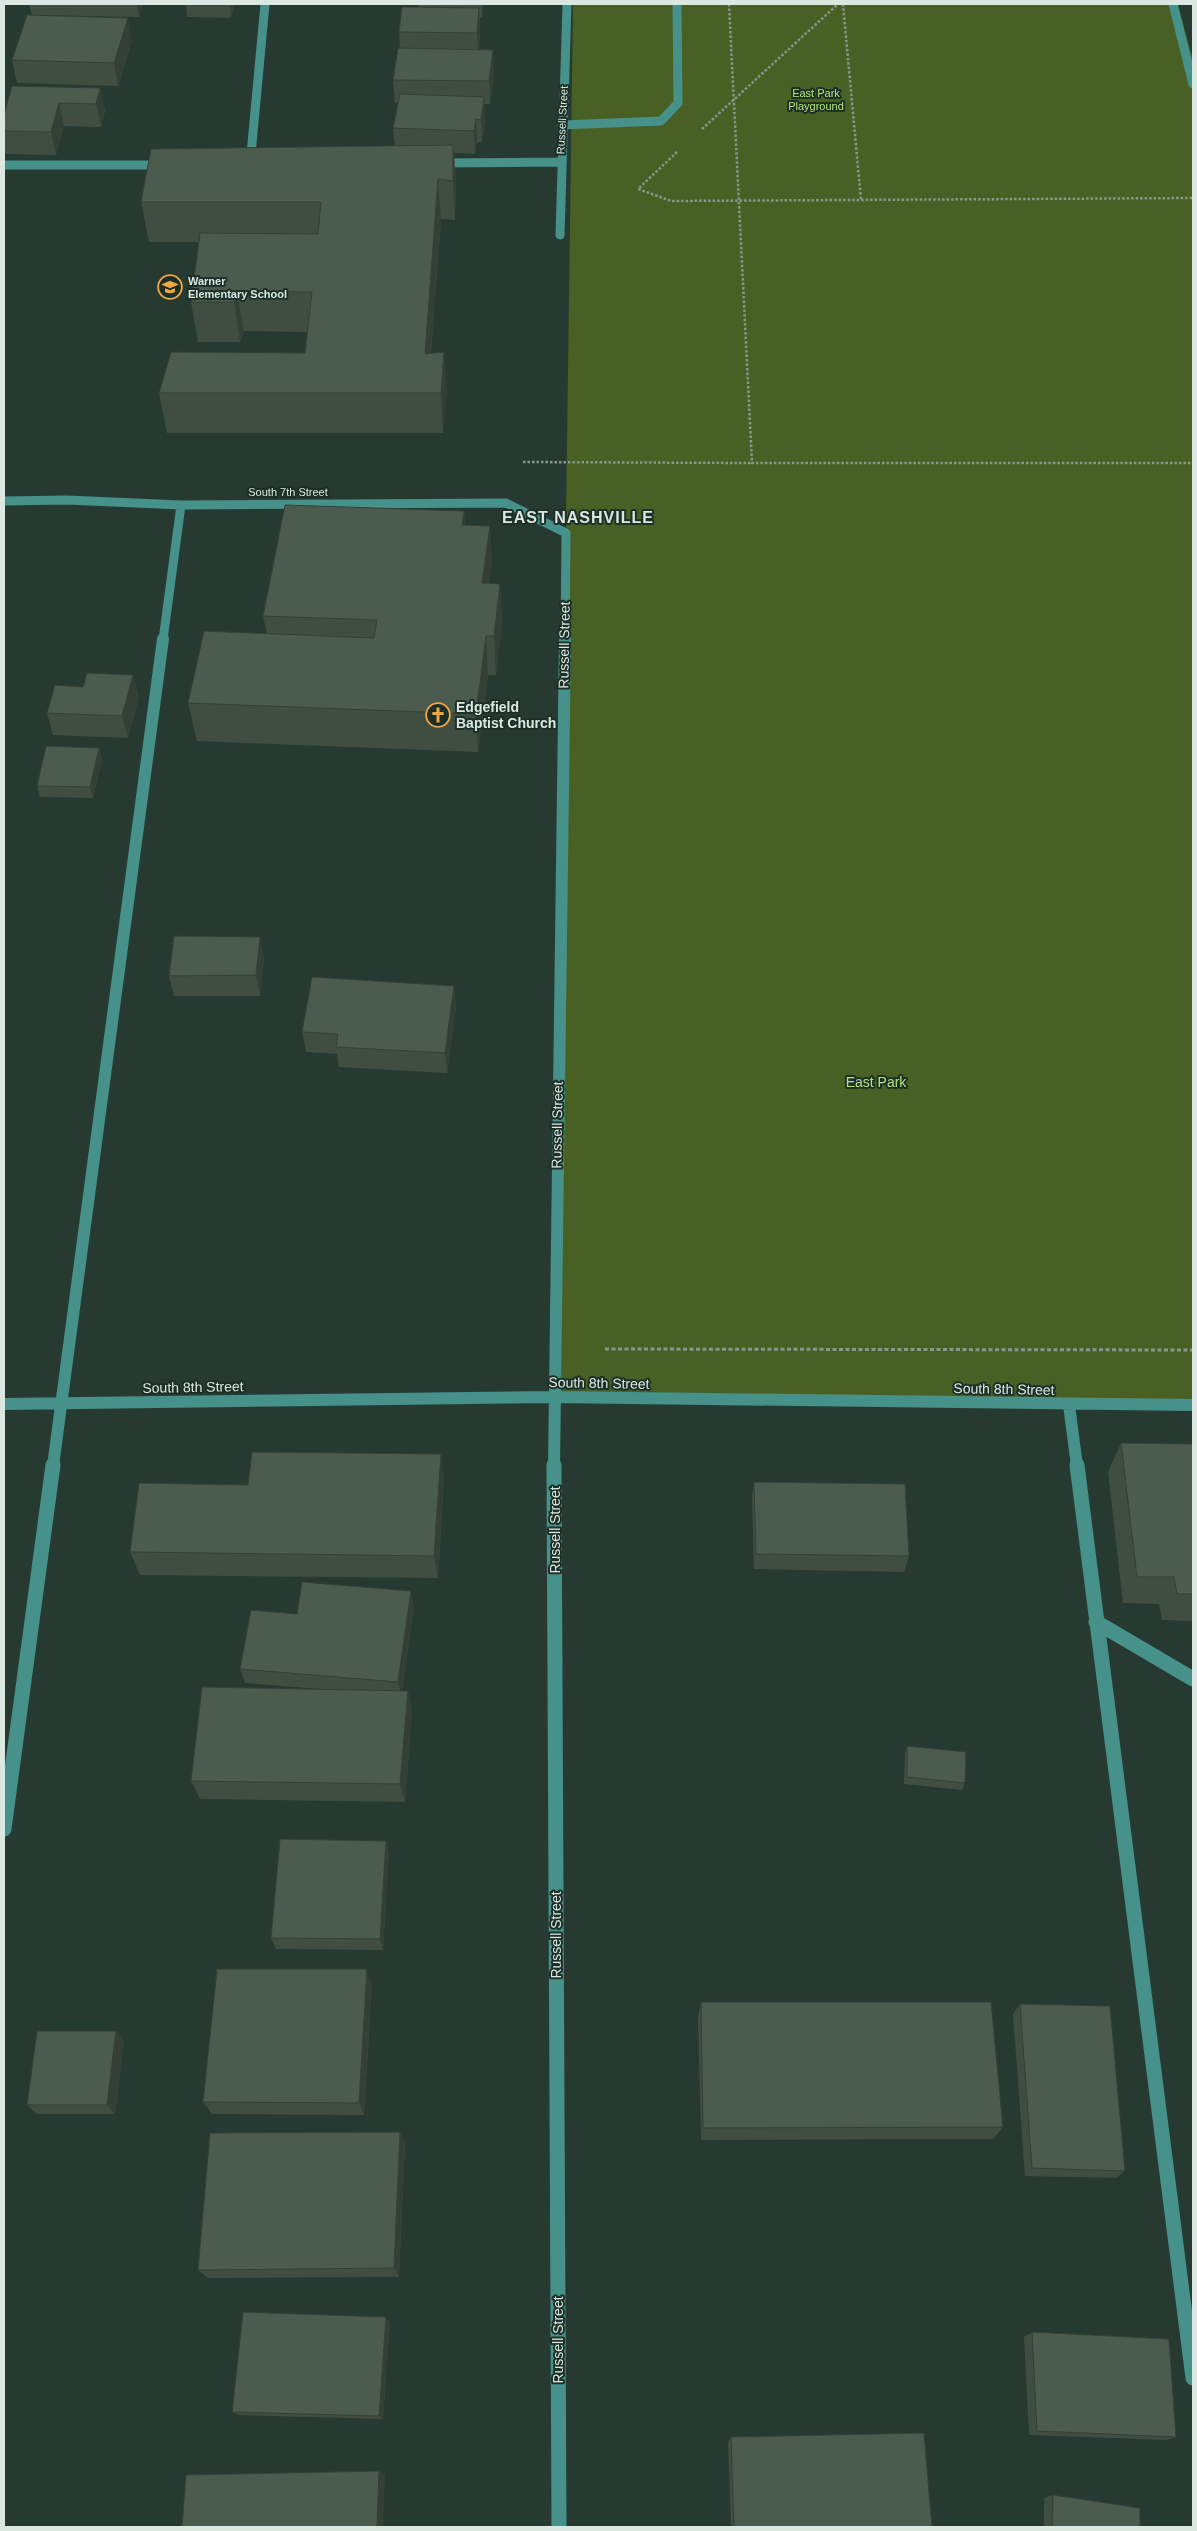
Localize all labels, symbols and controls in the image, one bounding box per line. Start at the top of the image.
street label: Russell Street [554,85,570,155]
park label: East Park Playground [788,87,844,112]
school or university icon: Warner Elementary School [157,274,183,300]
place label: Warner Elementary School [188,275,287,300]
street label: South 7th Street [248,486,328,498]
district label: EAST NASHVILLE [502,509,654,526]
street label: Russell Street [555,601,573,689]
place label: Edgefield Baptist Church [456,699,556,731]
church icon: Edgefield Baptist Church [425,702,451,728]
park label: East Park [846,1074,907,1090]
street label: Russell Street [548,1081,566,1169]
street label: South 8th Street [548,1374,650,1392]
street label: South 8th Street [142,1378,244,1396]
street label: South 8th Street [953,1380,1055,1398]
street label: Russell Street [547,1486,563,1574]
street label: Russell Street [548,1891,564,1979]
street label: Russell Street [550,2296,566,2384]

